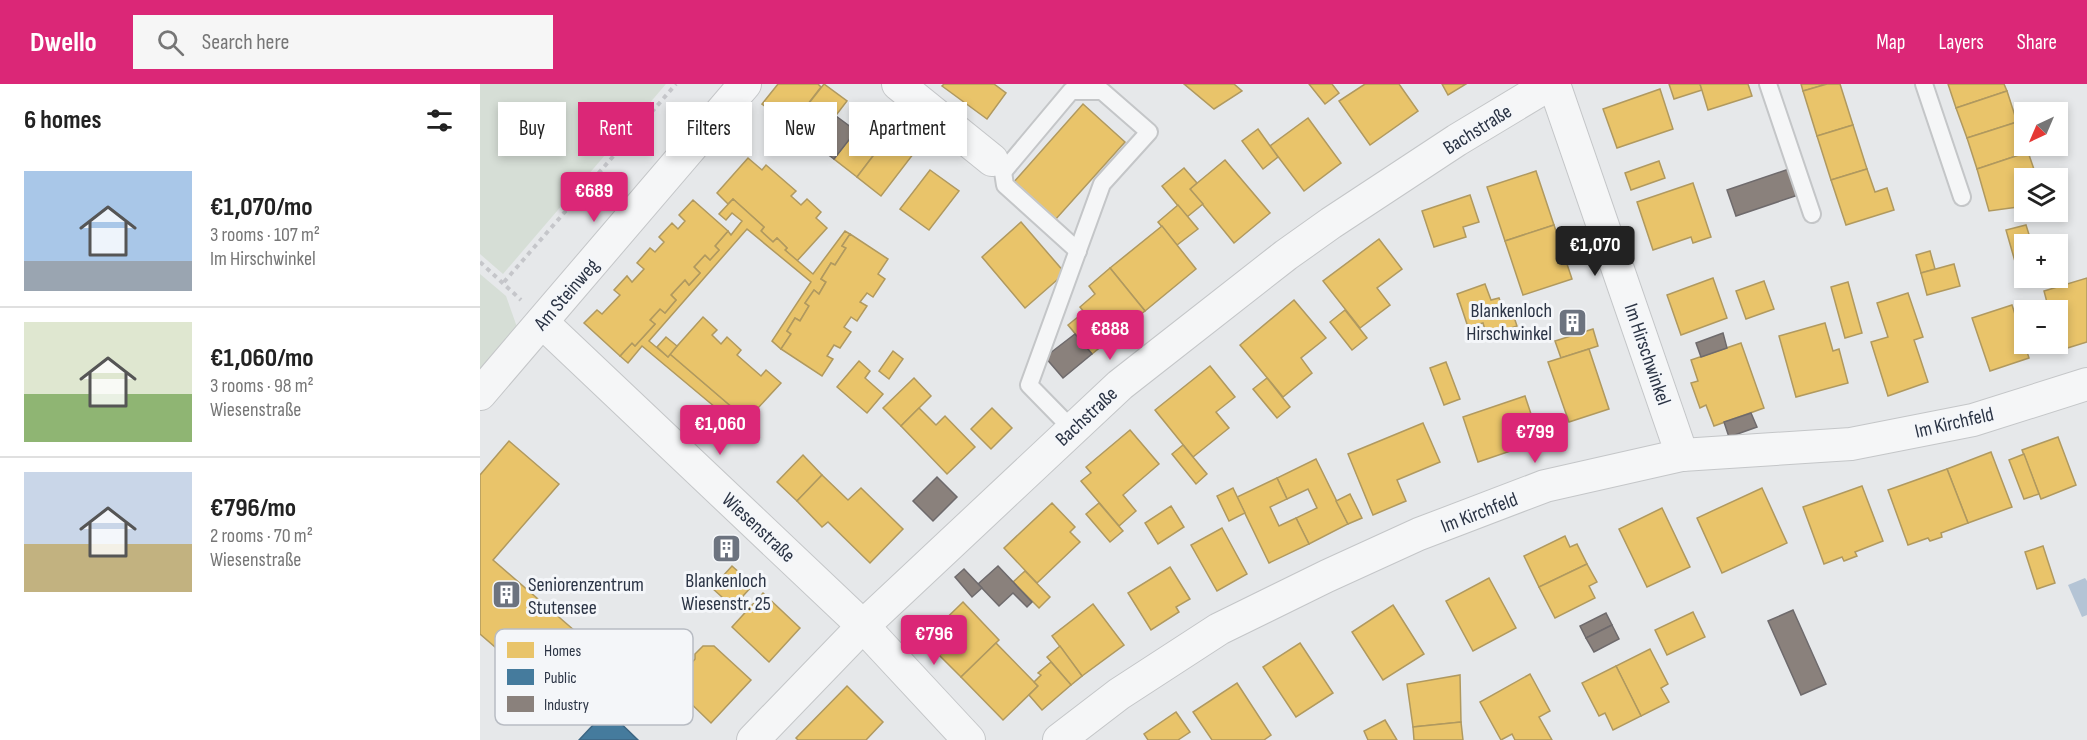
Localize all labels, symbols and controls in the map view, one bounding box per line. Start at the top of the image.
search box [133,15,553,69]
text: Dwello [30,26,97,59]
icon: search [154,26,187,59]
text: Search here [202,29,289,56]
text: Map [1876,30,1905,55]
text: Layers [1938,30,1984,55]
text: Share [2017,30,2057,55]
street label: Bachstraße [1439,100,1516,160]
chip: Buy [498,102,566,156]
chip: Rent [578,102,654,156]
chip: Filters [666,102,752,156]
chip: New [764,102,837,156]
chip: Apartment [849,102,967,156]
north arrow [2014,102,2068,156]
map controls [2014,102,2068,354]
icon: filters [423,104,456,137]
text: 6 homes [24,105,102,136]
button: layers [2014,168,2068,222]
pin: €689 [558,172,630,223]
text: €689 [575,179,613,203]
text: €1,070/mo [210,192,313,223]
icon: home [72,195,144,267]
text: 3 rooms · 107 m² [210,223,320,247]
pin: €1,070 [1546,226,1644,277]
text: €1,070 [1570,233,1620,257]
button: + [2014,234,2068,288]
text: Im Hirschwinkel [210,247,316,271]
street label: Am Steinweg [529,254,604,336]
place label: Blankenloch Hirschwinkel [1466,299,1552,346]
street label: Im Hirschwinkel [1619,300,1676,408]
button: − [2014,300,2068,354]
building icon: Blankenloch Hirschwinkel [1557,306,1589,338]
pin: €888 [1074,310,1146,361]
text: €888 [1091,317,1129,341]
text: €1,060/mo [210,343,314,374]
icon: home [72,346,144,418]
text: 3 rooms · 98 m² [210,374,314,398]
street label: Bachstraße [1051,382,1123,451]
text: Wiesenstraße [210,398,301,422]
street label: Im Kirchfeld [1912,402,1996,444]
pin: €1,060 [671,405,769,456]
text: €1,060 [694,412,746,436]
pin: €799 [1499,413,1571,464]
text: €799 [1516,420,1554,444]
street label: Im Kirchfeld [1438,487,1521,539]
street label: Wiesenstraße [717,488,800,568]
text: €796/mo [210,493,296,524]
icon: home [72,496,144,568]
text: 2 rooms · 70 m² [210,524,313,548]
building icon: Blankenloch Wiesenstr. 25 [710,533,742,565]
text: Wiesenstraße [210,548,301,572]
place label: Blankenloch Wiesenstr. 25 [681,569,771,616]
place label: Seniorenzentrum Stutensee [528,573,644,620]
building icon: Seniorenzentrum Stutensee [491,579,523,611]
pin: €796 [898,615,970,666]
text: €796 [915,622,953,646]
legend [495,629,693,725]
text: Homes [544,642,581,661]
text: Public [544,669,577,688]
text: Industry [544,696,589,715]

